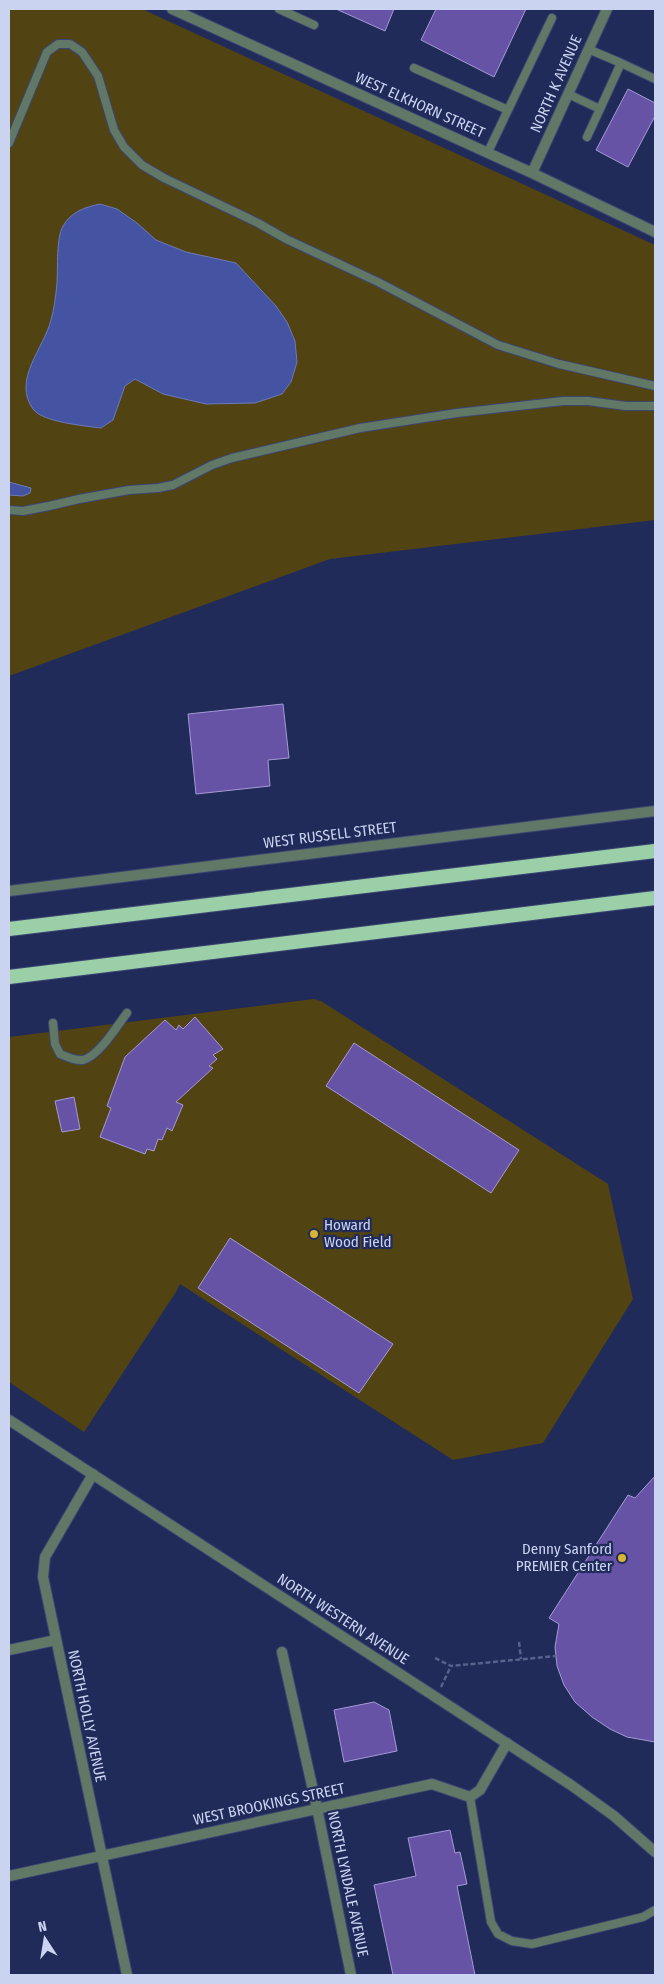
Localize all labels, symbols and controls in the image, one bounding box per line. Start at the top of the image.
street label: NORTH K AVENUE [526,32,586,136]
street label: WEST ELKHORN STREET [352,68,488,142]
street label: WEST RUSSELL STREET [262,818,398,852]
place label: Howard Wood Field [324,1216,392,1251]
marker: Howard Wood Field [308,1228,320,1240]
place label: Denny Sanford PREMIER Center [516,1540,613,1575]
marker: Denny Sanford PREMIER Center [616,1552,628,1564]
street label: NORTH WESTERN AVENUE [274,1570,412,1668]
street label: NORTH HOLLY AVENUE [64,1648,110,1784]
street label: WEST BROOKINGS STREET [192,1779,347,1829]
street label: NORTH LYNDALE AVENUE [324,1809,372,1959]
north arrow [20,1914,70,1964]
text: N [37,1918,48,1936]

